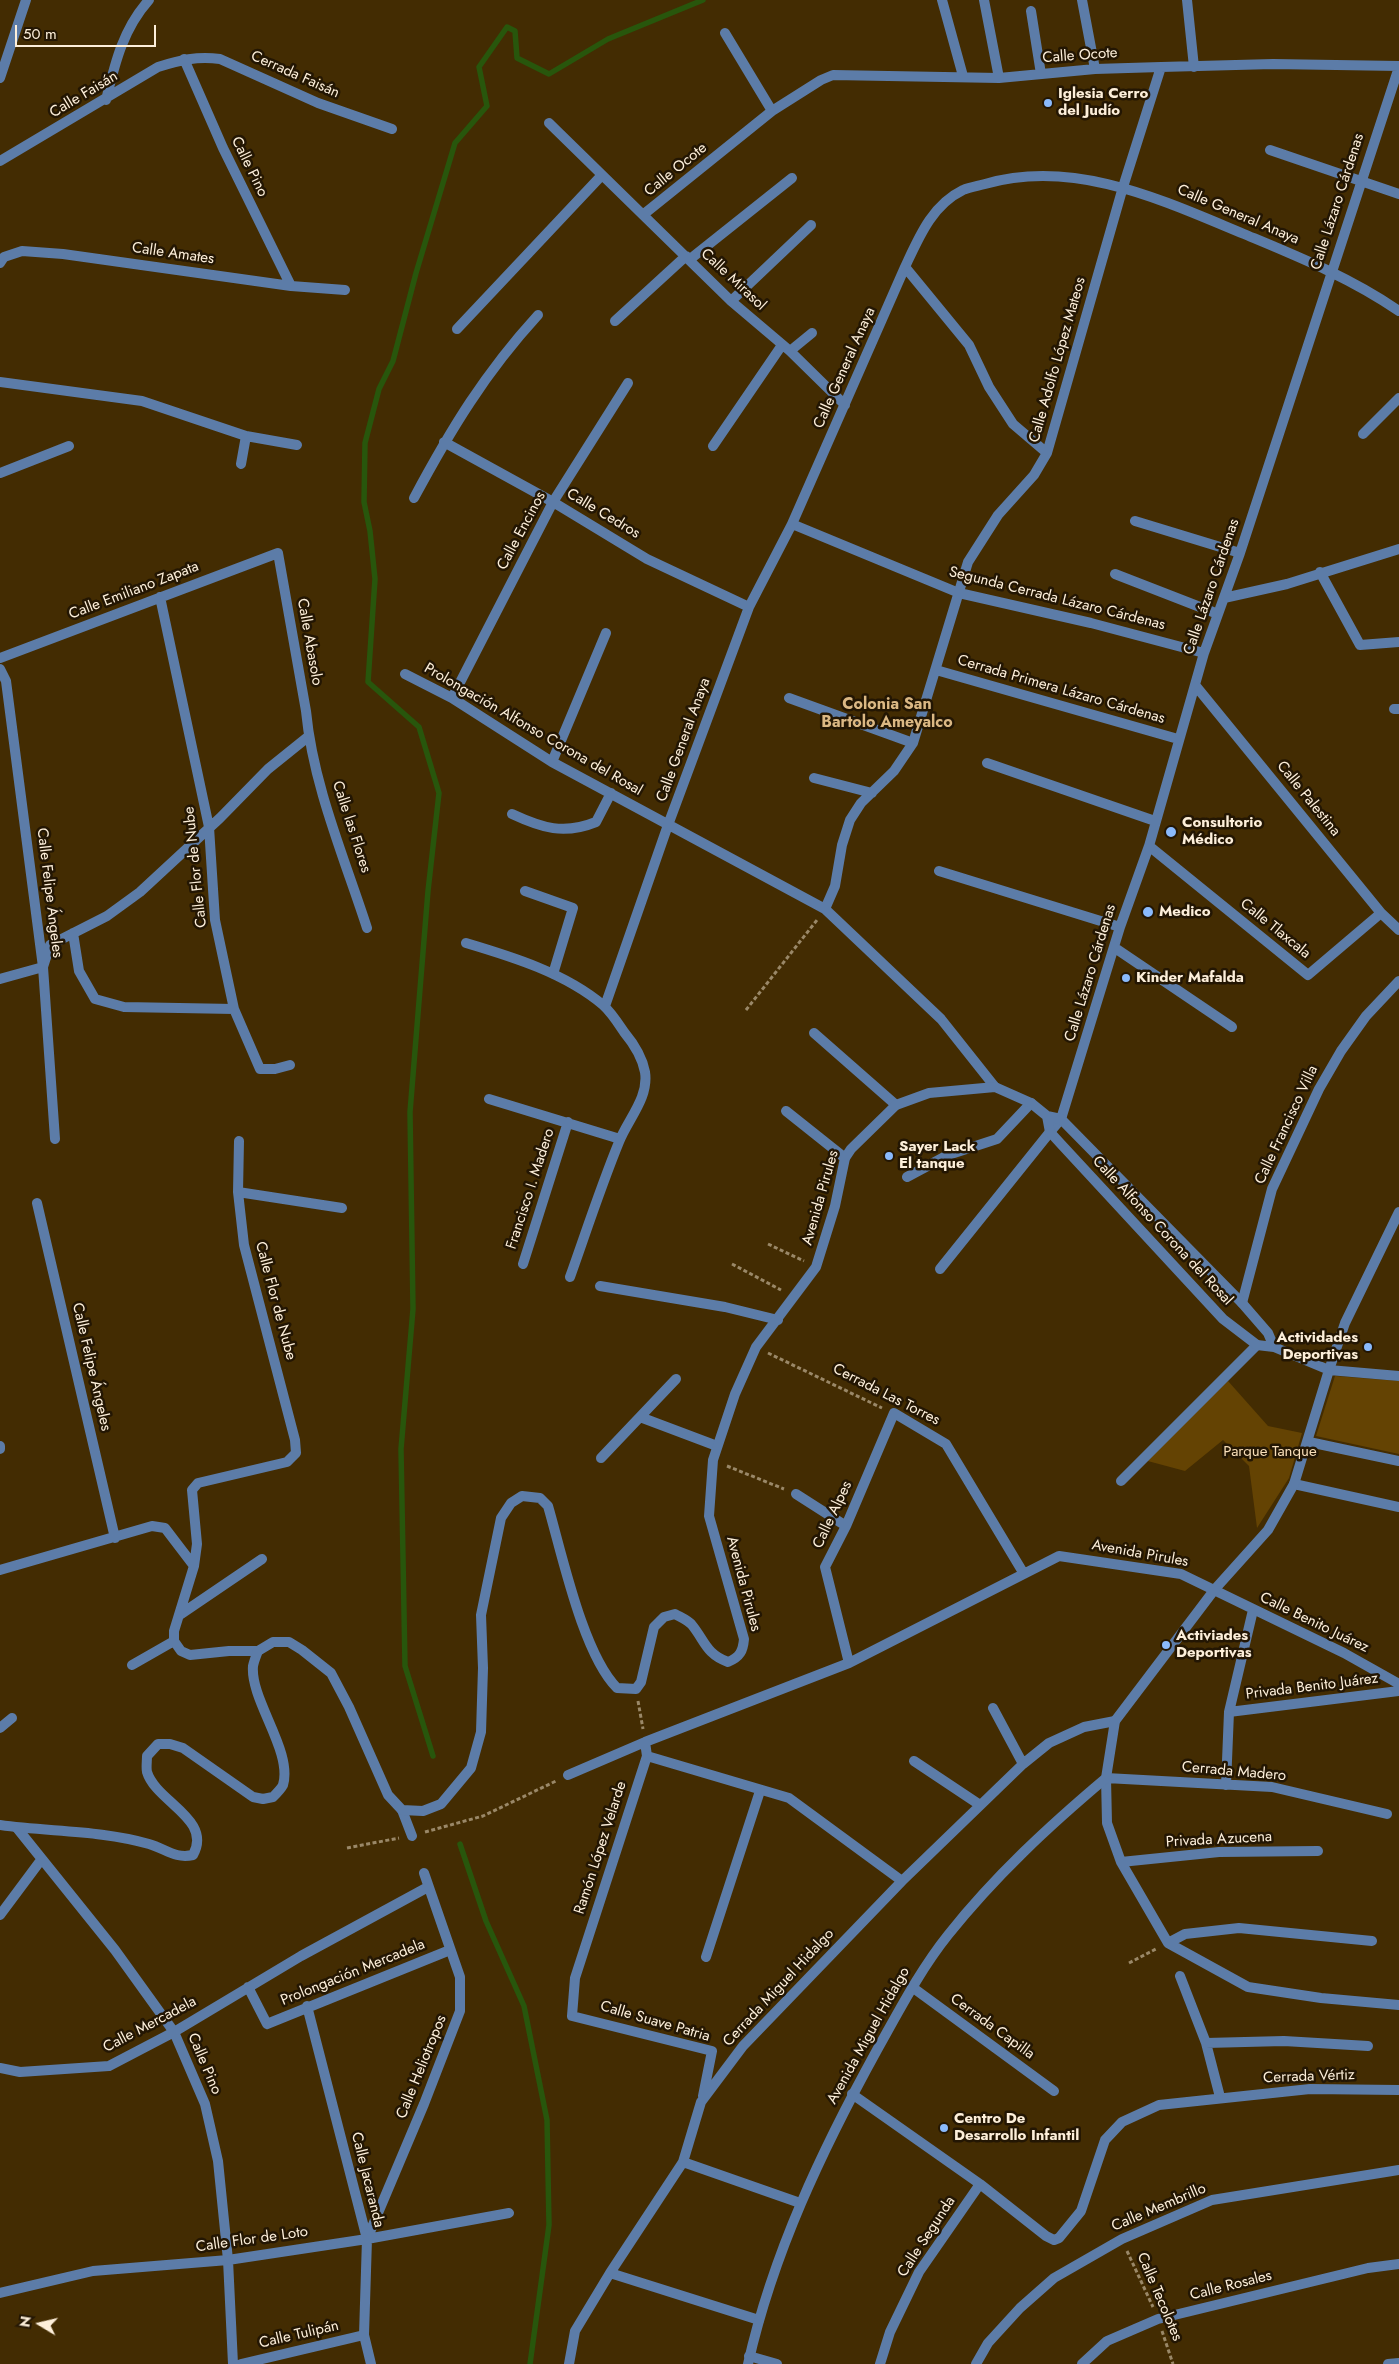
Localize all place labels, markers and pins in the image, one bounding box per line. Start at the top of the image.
place label: Iglesia Cerro del Judío [1058,85,1148,120]
marker: Iglesia Cerro del Judío [1042,97,1054,109]
place label: Consultorio Médico [1182,814,1262,849]
marker: Consultorio Médico [1164,825,1178,839]
place label: Medico [1159,903,1211,921]
marker: Medico [1141,905,1155,919]
place label: Kinder Mafalda [1136,969,1244,987]
marker: Kinder Mafalda [1120,972,1132,984]
place label: Sayer Lack El tanque [899,1138,975,1173]
marker: Sayer Lack El tanque [883,1150,895,1162]
place label: Actividades Deportivas [1277,1329,1358,1364]
marker: Actividades Deportivas [1362,1341,1374,1353]
place label: Activiades Deportivas [1176,1627,1252,1662]
marker: Activiades Deportivas [1160,1639,1172,1651]
place label: Centro De Desarrollo Infantil [954,2110,1079,2145]
marker: Centro De Desarrollo Infantil [938,2122,950,2134]

